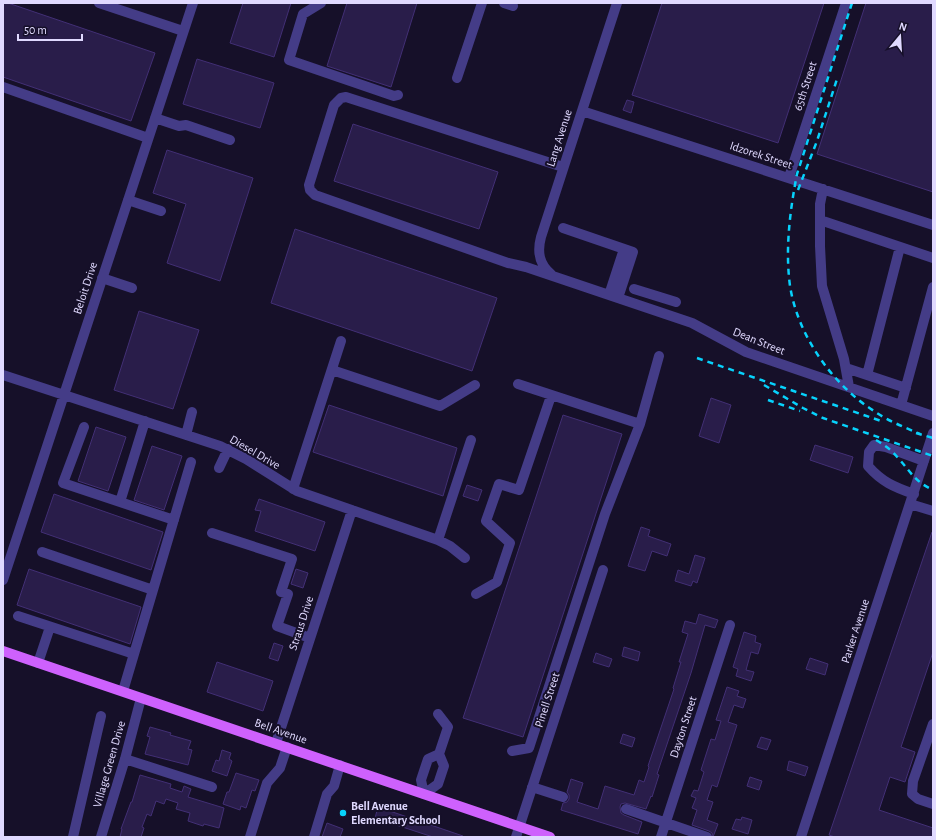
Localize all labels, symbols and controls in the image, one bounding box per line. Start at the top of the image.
scale bar [18,16,82,42]
north arrow [880,16,920,56]
text: N [898,21,908,33]
text: 50 m [24,24,47,36]
street label: 65th Street [791,60,819,112]
street label: Lang Avenue [544,108,574,168]
street label: Idzorek Street [728,139,794,171]
street label: Beloit Drive [71,260,99,316]
street label: Dean Street [731,325,787,357]
street label: Diesel Drive [228,433,282,471]
street label: Straus Drive [287,594,315,652]
street label: Parker Avenue [839,597,871,665]
street label: Pinell Street [532,671,562,729]
street label: Dayton Street [667,694,700,760]
street label: Bell Avenue [253,716,309,746]
street label: Village Green Drive [91,719,127,809]
place label: Bell Avenue Elementary School [351,800,441,827]
marker: Bell Avenue Elementary School [338,808,348,818]

